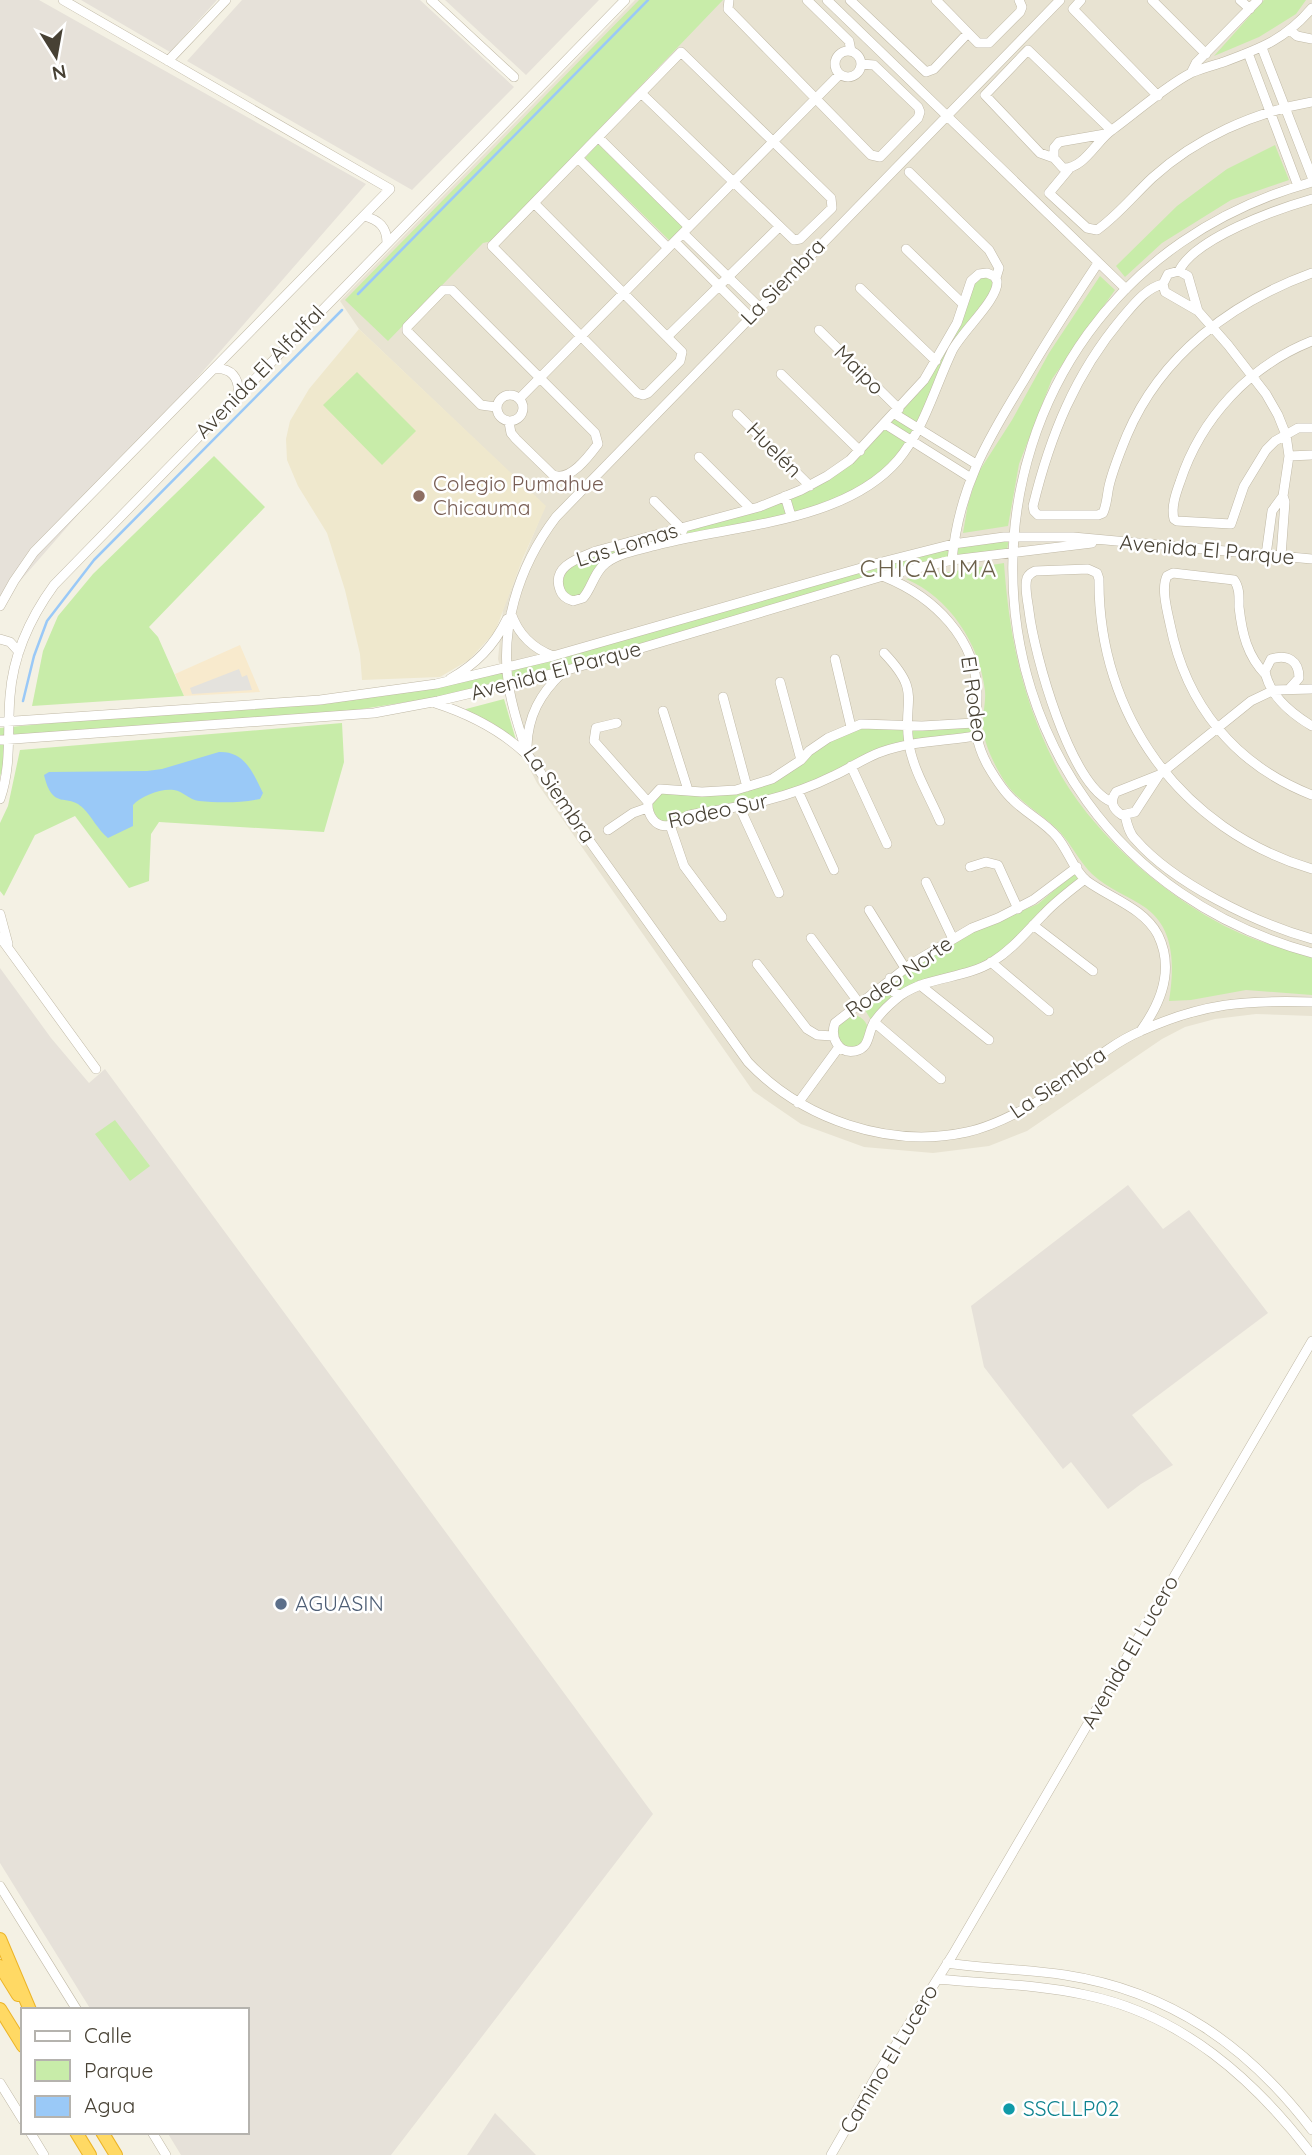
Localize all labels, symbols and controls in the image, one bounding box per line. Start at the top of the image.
north arrow [21,21,91,91]
text: N [50,60,68,86]
street label: La Siembra [735,233,830,330]
street label: Avenida El Alfalfal [189,299,329,443]
street label: Maipo [829,339,890,400]
street label: Huelén [742,416,808,482]
place label: Colegio Pumahue Chicauma [433,470,604,520]
marker: Colegio Pumahue Chicauma [411,488,427,504]
street label: Las Lomas [573,516,681,572]
street label: Avenida El Parque [1119,528,1296,570]
district label: CHICAUMA [860,553,998,583]
street label: Avenida El Parque [468,635,644,705]
street label: El Rodeo [956,654,994,743]
street label: La Siembra [518,741,601,847]
street label: Rodeo Sur [665,787,770,833]
street label: Rodeo Norte [840,930,957,1023]
street label: La Siembra [1004,1041,1110,1124]
street label: Avenida El Lucero [1075,1570,1183,1733]
place label: AGUASIN [295,1590,384,1616]
marker: AGUASIN [273,1596,289,1612]
street label: Camino El Lucero [833,1979,943,2138]
legend [21,2008,248,2134]
text: Calle [84,2022,132,2048]
text: Parque [84,2057,153,2083]
text: Agua [84,2092,135,2118]
place label: SSCLLP02 [1023,2095,1119,2121]
marker: SSCLLP02 [1001,2101,1017,2117]

